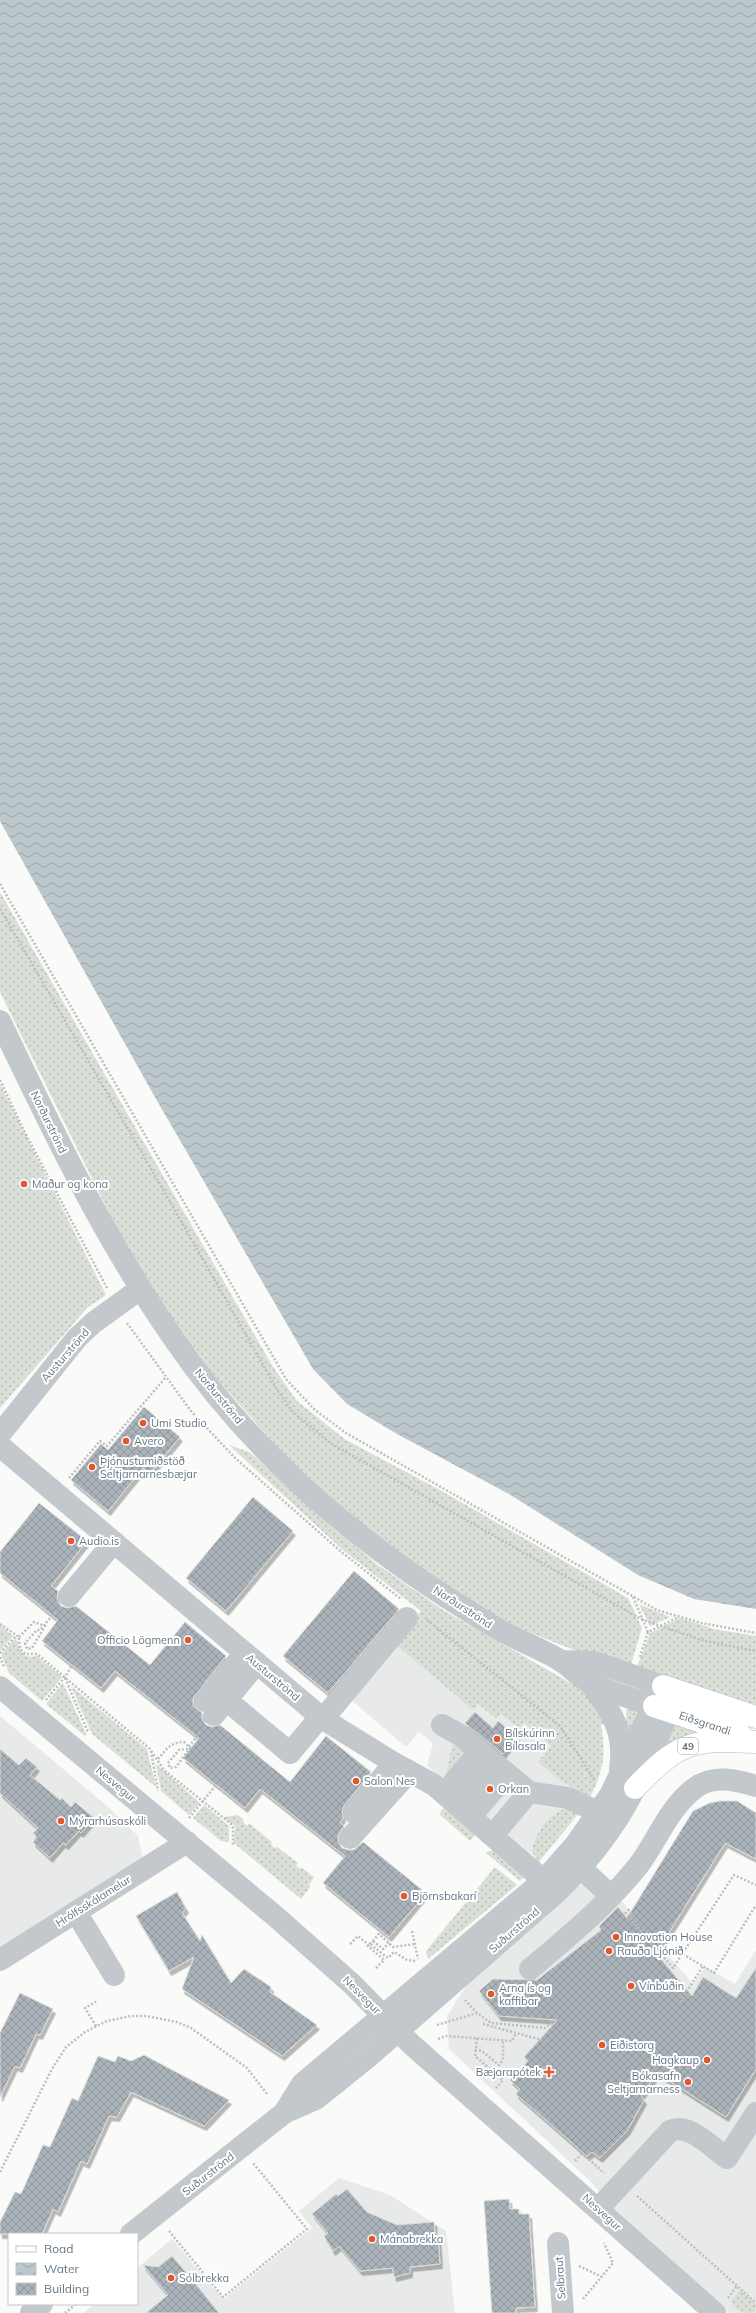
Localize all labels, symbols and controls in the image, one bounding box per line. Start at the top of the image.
street label: Norðurströnd [28,1089,70,1155]
place label: Maður og kona [32,1177,108,1191]
marker: Maður og kona [19,1179,29,1189]
street label: Austurströnd [38,1325,92,1385]
street label: Norðurströnd [192,1366,246,1426]
place label: Umi Studio [151,1416,207,1430]
marker: Umi Studio [138,1418,148,1428]
place label: Avero [134,1434,164,1448]
marker: Avero [121,1436,131,1446]
place label: Þjónustumiðstöð Seltjarnarnesbæjar [100,1454,197,1481]
marker: Þjónustumiðstöð Seltjarnarnesbæjar [87,1462,97,1472]
place label: Audio.is [79,1534,119,1548]
marker: Audio.is [66,1536,76,1546]
street label: Norðurströnd [431,1583,495,1631]
place label: Officio Lögmenn [97,1633,180,1647]
marker: Officio Lögmenn [183,1635,193,1645]
street label: Austurströnd [243,1650,303,1704]
street label: Eiðsgrandi [677,1708,733,1738]
place label: Bílskúrinn Bílasala [505,1726,555,1753]
marker: Bílskúrinn Bílasala [492,1734,502,1744]
road number: 49 [678,1738,698,1754]
street label: Nesvegur [93,1763,139,1805]
place label: Salon Nes [364,1774,415,1788]
marker: Salon Nes [351,1776,361,1786]
place label: Orkan [498,1782,529,1796]
marker: Orkan [485,1784,495,1794]
place label: Mýrarhúsaskóli [69,1814,146,1828]
marker: Mýrarhúsaskóli [56,1816,66,1826]
street label: Hrólfsskálamelur [53,1872,133,1930]
place label: Björnsbakarí [412,1889,478,1903]
marker: Björnsbakarí [399,1891,409,1901]
street label: Suðurströnd [486,1904,542,1956]
place label: Innovation House [624,1930,713,1944]
marker: Innovation House [611,1932,621,1942]
place label: Rauða Ljónið [617,1944,684,1958]
marker: Rauða Ljónið [604,1946,614,1956]
street label: Nesvegur [340,1973,384,2017]
place label: Vínbúðin [639,1979,684,1993]
place label: Arna ís og kaffibar [499,1981,551,2008]
marker: Vínbúðin [626,1981,636,1991]
marker: Arna ís og kaffibar [486,1989,496,1999]
place label: Eiðistorg [610,2038,654,2052]
marker: Eiðistorg [597,2040,607,2050]
place label: Hagkaup [652,2053,699,2067]
marker: Hagkaup [702,2055,712,2065]
place label: Bæjarapótek [476,2065,541,2079]
marker: Bæjarapótek [544,2067,554,2077]
place label: Bókasafn Seltjarnarness [607,2069,680,2096]
marker: Bókasafn Seltjarnarness [683,2077,693,2087]
street label: Suðurströnd [179,2149,237,2199]
street label: Nesvegur [579,2191,625,2233]
place label: Mánabrekka [380,2232,443,2246]
legend [8,2233,138,2305]
marker: Mánabrekka [367,2234,377,2244]
text: Road [44,2241,73,2256]
street label: Selbraut [552,2256,568,2300]
text: Water [44,2261,80,2276]
place label: Sólbrekka [179,2271,229,2285]
marker: Sólbrekka [166,2273,176,2283]
text: Building [44,2281,89,2296]

